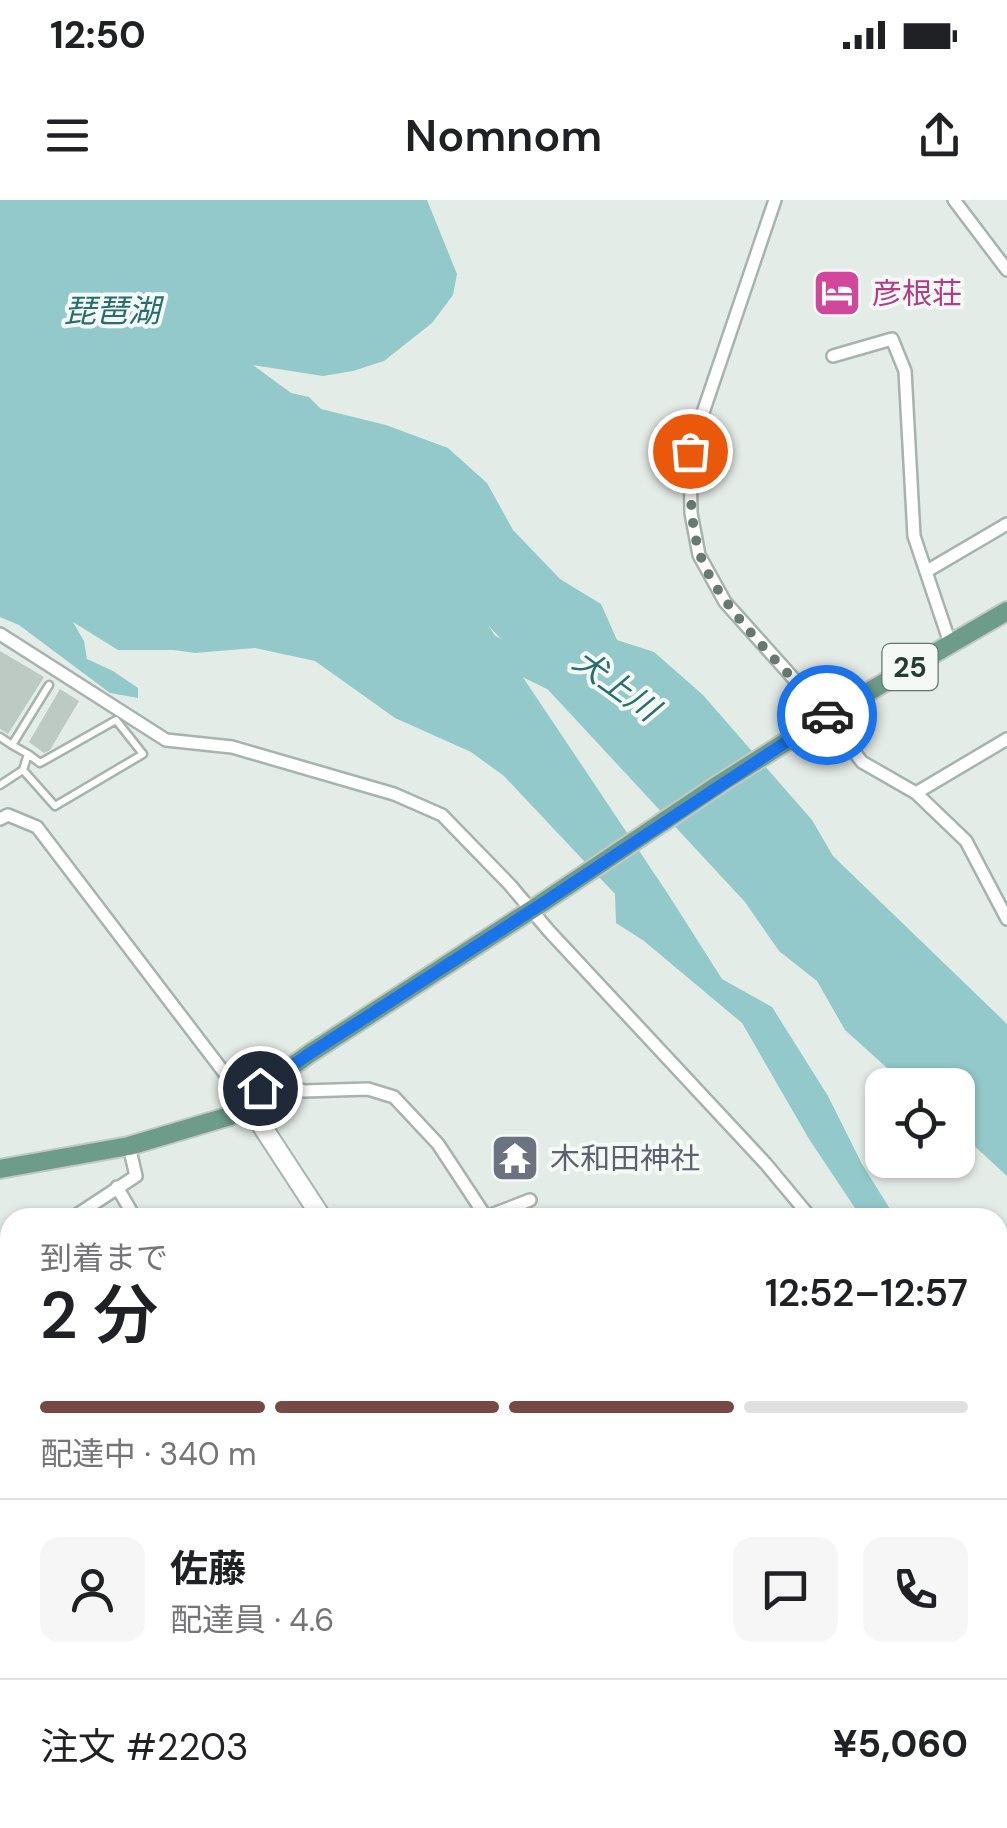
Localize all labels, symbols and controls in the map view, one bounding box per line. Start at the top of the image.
text: 12:50 [50,10,146,60]
text: Nomnom [405,106,602,165]
icon: menu [40,108,95,163]
icon: share [912,108,967,163]
hotel icon: 彦根荘 [811,267,863,319]
place label: 彦根荘 [872,274,962,313]
water label: 琵琶湖 [64,290,165,332]
pin [648,409,733,494]
icon: bag [663,424,718,479]
water label: 犬上川 [565,640,670,732]
road number: 25 [882,644,938,690]
courier [777,665,877,765]
icon: car [800,688,855,743]
pin [218,1046,303,1131]
icon: home [233,1061,288,1116]
map controls [865,1068,975,1178]
button: locate [865,1068,975,1178]
temple icon: 木和田神社 [489,1132,541,1184]
place label: 木和田神社 [550,1139,700,1178]
text: 到着まで [40,1237,168,1279]
text: 12:52–12:57 [765,1268,968,1318]
text: 2 分 [40,1274,158,1358]
text: 配達中 · 340 m [40,1433,257,1475]
button: person [40,1537,145,1642]
button: chat [733,1537,838,1642]
button: phone [863,1537,968,1642]
text: 佐藤 [170,1544,246,1594]
text: 配達員 · 4.6 [170,1599,334,1641]
text: ¥5,060 [833,1719,968,1769]
text: 注文 #2203 [40,1722,249,1772]

